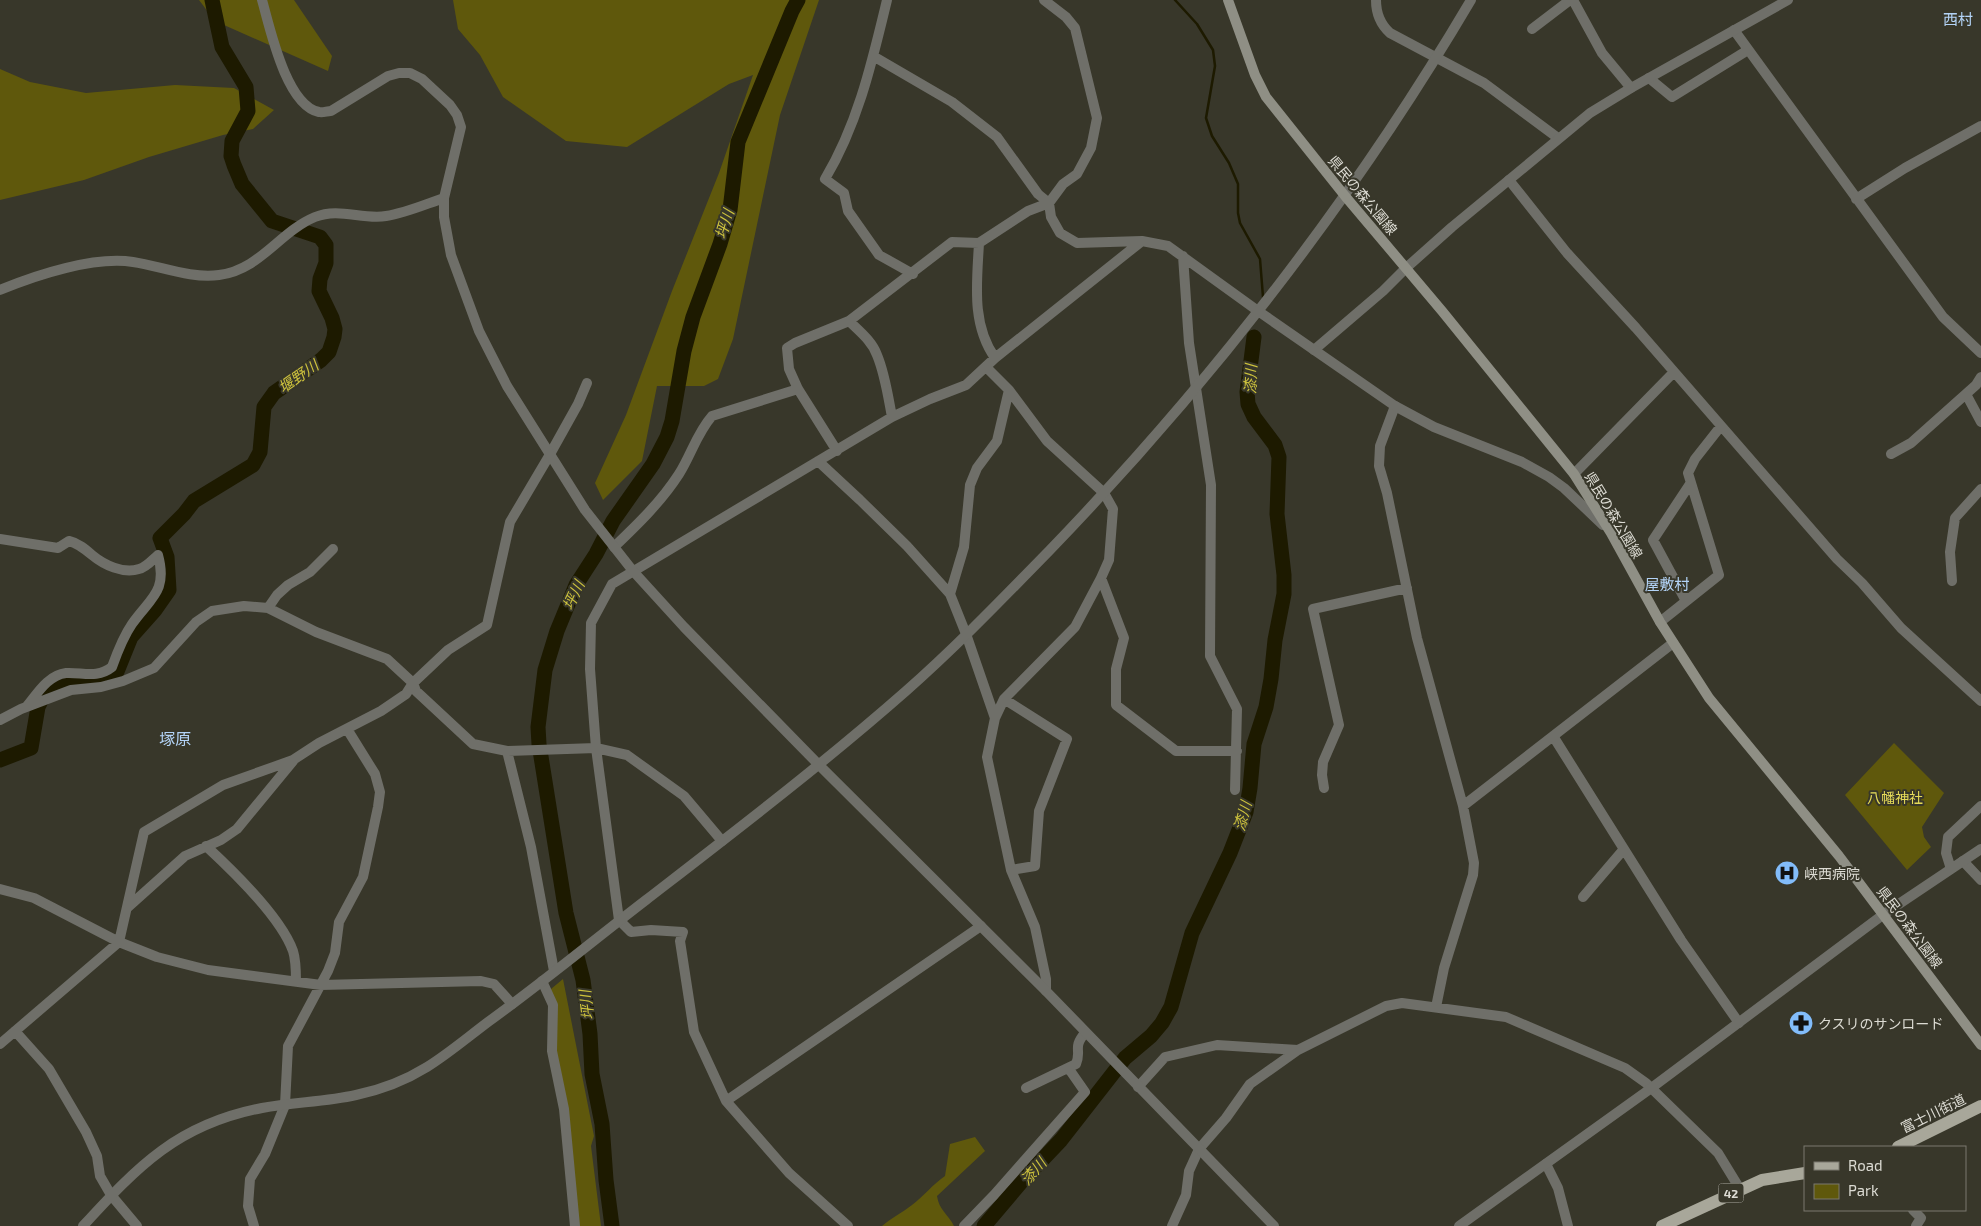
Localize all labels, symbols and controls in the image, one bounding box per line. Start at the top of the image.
district label: 西村 [1943,10,1973,28]
street label: 県民の森公園線 [1325,152,1401,238]
water label: 坪川 [711,205,738,241]
water label: 堰野川 [274,355,323,396]
water label: 漆川 [1240,362,1260,394]
street label: 県民の森公園線 [1581,469,1647,561]
district label: 屋敷村 [1644,575,1690,593]
water label: 坪川 [559,576,588,612]
district label: 塚原 [159,729,191,748]
park label: 八幡神社 [1867,789,1923,806]
water label: 漆川 [1229,797,1255,833]
hospital icon: 峡西病院 [1774,860,1800,886]
place label: 峡西病院 [1804,865,1860,882]
street label: 県民の森公園線 [1874,883,1946,971]
water label: 坪川 [575,987,597,1021]
pharmacy icon: クスリのサンロード [1788,1010,1814,1036]
place label: クスリのサンロード [1818,1015,1944,1032]
street label: 富士川街道 [1898,1090,1968,1136]
legend [1804,1146,1966,1211]
water label: 漆川 [1016,1152,1051,1188]
text: Road [1848,1156,1883,1174]
text: Park [1848,1181,1879,1199]
road number: 42 [1718,1184,1744,1202]

